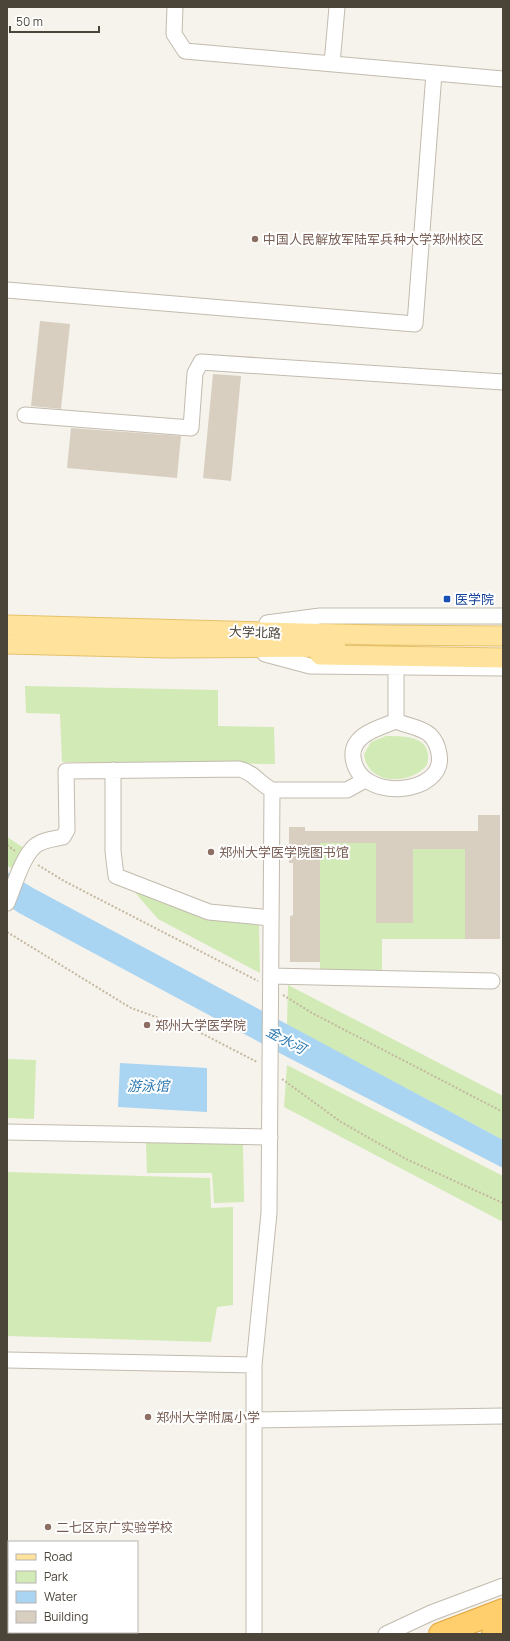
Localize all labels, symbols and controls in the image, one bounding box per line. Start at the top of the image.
scale bar [10,8,99,34]
text: 50 m [16,13,43,30]
place label: 中国人民解放军陆军兵种大学郑州校区 [263,230,484,248]
marker: 中国人民解放军陆军兵种大学郑州校区 [250,234,260,244]
place label: 医学院 [455,590,494,608]
marker: 医学院 [442,594,452,604]
street label: 大学北路 [229,622,281,642]
place label: 郑州大学医学院图书馆 [219,843,349,861]
marker: 郑州大学医学院图书馆 [206,847,216,857]
place label: 郑州大学医学院 [155,1016,246,1034]
marker: 郑州大学医学院 [142,1020,152,1030]
water label: 金水河 [263,1021,312,1059]
water label: 游泳馆 [127,1076,171,1095]
place label: 郑州大学附属小学 [156,1408,260,1426]
marker: 郑州大学附属小学 [143,1412,153,1422]
place label: 二七区京广实验学校 [56,1518,173,1536]
marker: 二七区京广实验学校 [43,1522,53,1532]
legend [8,1541,138,1633]
text: Road [44,1548,72,1565]
text: Park [44,1568,69,1585]
text: Water [44,1588,78,1605]
text: Building [44,1608,88,1625]

